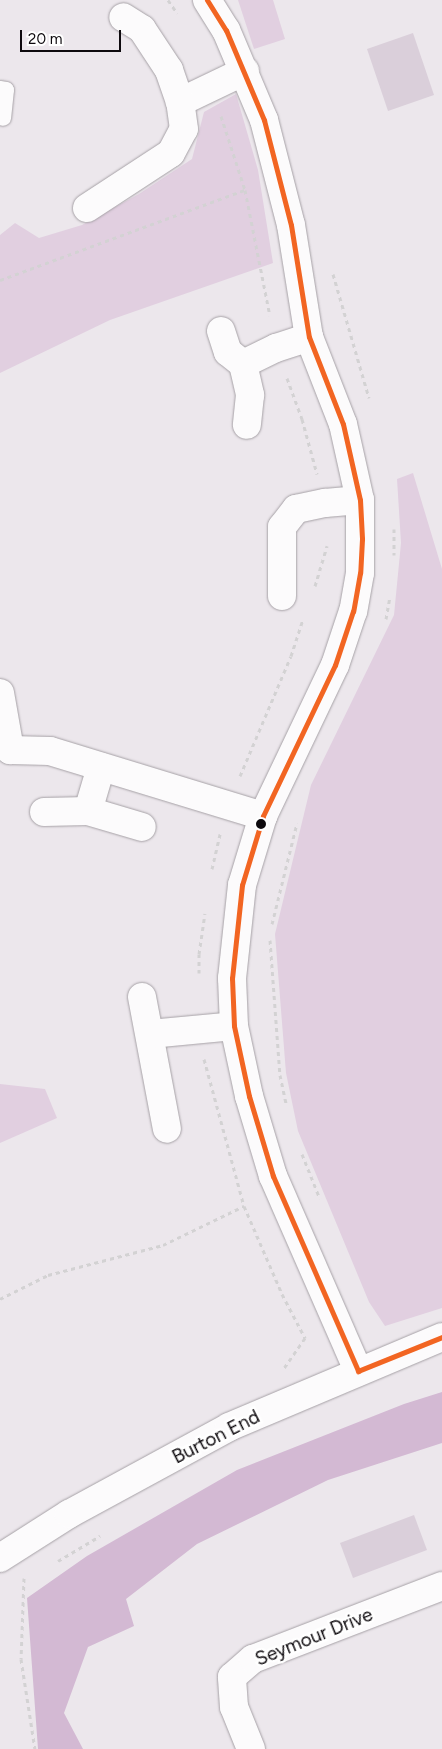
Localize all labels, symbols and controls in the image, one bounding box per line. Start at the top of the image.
scale bar [22,20,124,52]
text: 20 m [28,30,62,48]
unlabelled marker [256,819,266,829]
street label: Burton End [168,1405,264,1469]
street label: Seymour Drive [252,1603,376,1671]

